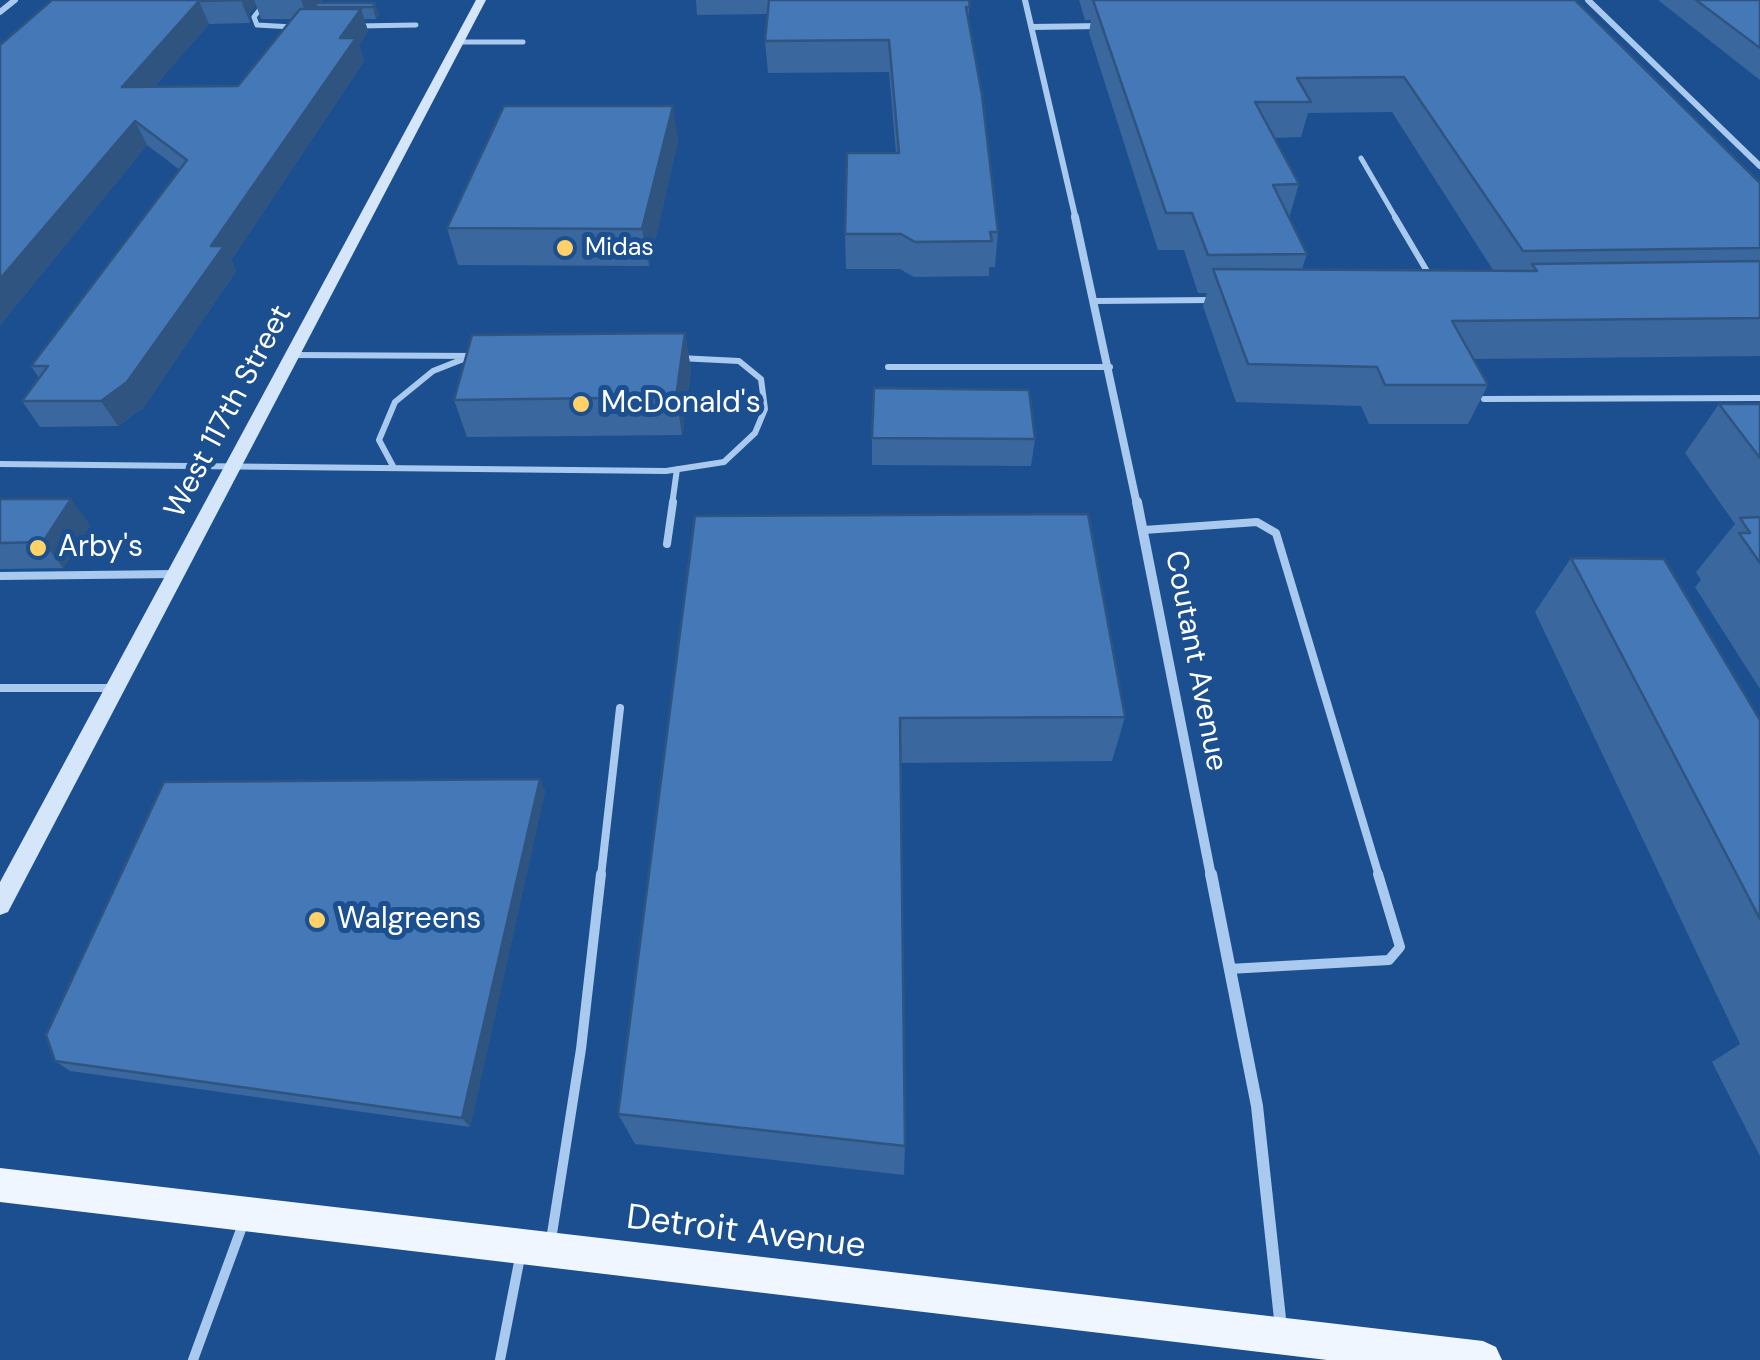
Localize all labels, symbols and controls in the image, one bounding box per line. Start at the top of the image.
place label: Midas [585,233,654,263]
marker: Midas [554,237,576,259]
street label: West 117th Street [158,300,300,524]
place label: McDonald's [601,386,761,422]
marker: McDonald's [570,393,592,415]
place label: Arby's [58,530,143,566]
marker: Arby's [27,537,49,559]
street label: Coutant Avenue [1156,548,1234,774]
place label: Walgreens [337,902,481,938]
marker: Walgreens [306,909,328,931]
street label: Detroit Avenue [624,1198,868,1268]

